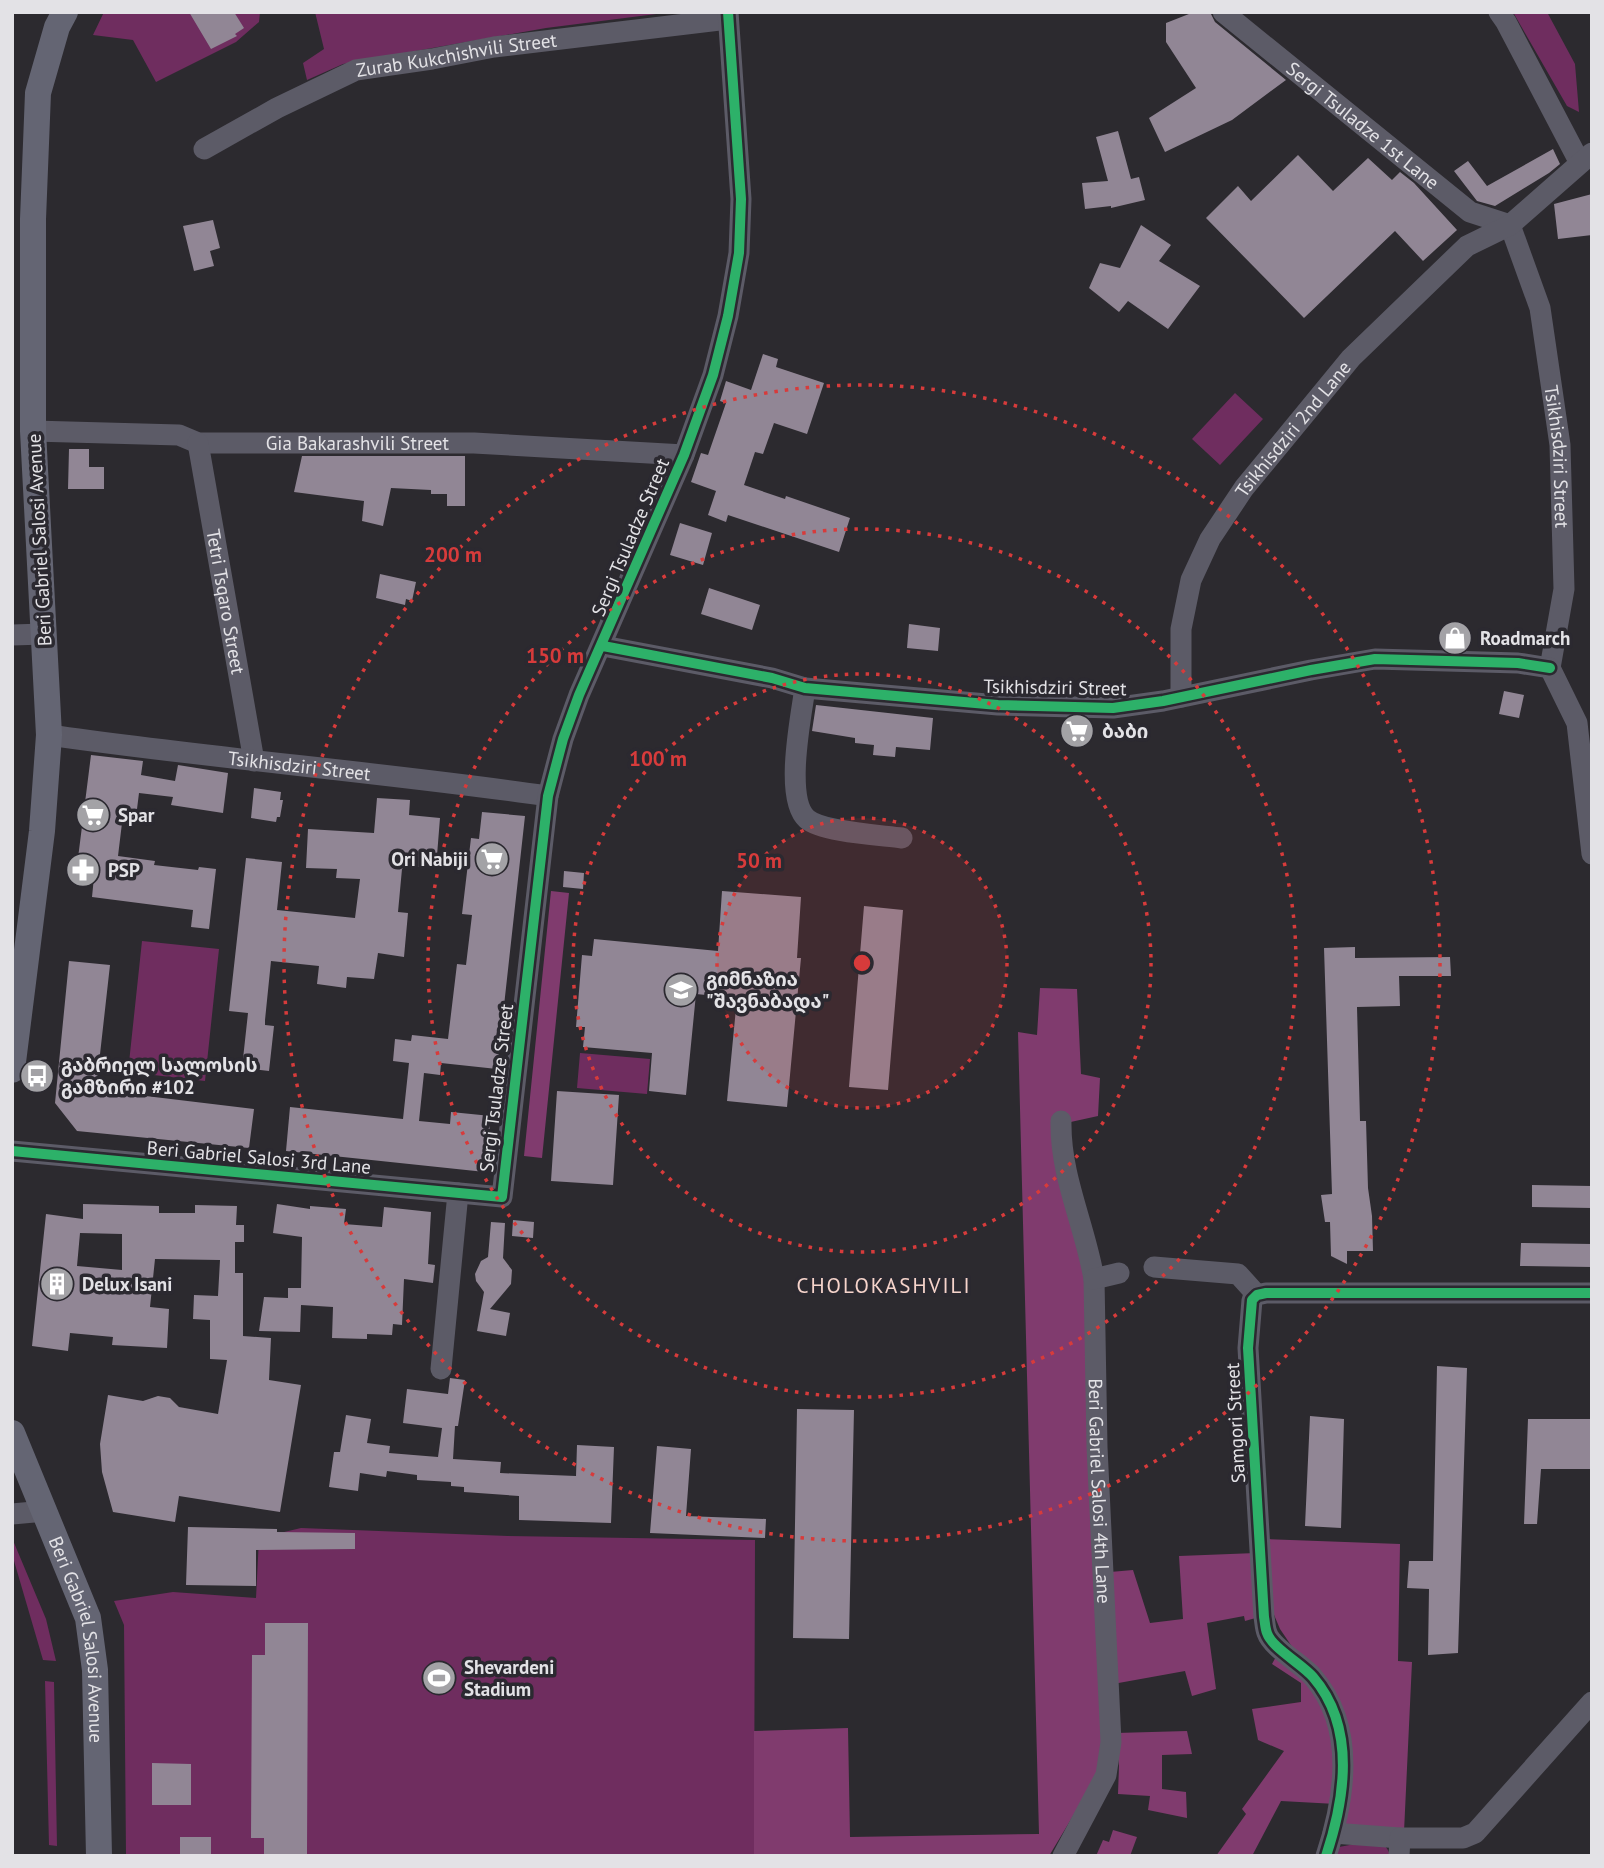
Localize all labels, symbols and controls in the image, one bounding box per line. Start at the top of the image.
street label: Zurab Kukchishvili Street [355,28,559,82]
street label: Sergi Tsuladze 1st Lane [1282,56,1444,194]
street label: Tsikhisdziri 2nd Lane [1229,356,1356,502]
street label: Tsikhisdziri Street [1539,384,1574,529]
street label: Gia Bakarashvili Street [266,431,449,455]
street label: Beri Gabriel Salosi Avenue [21,433,57,647]
street label: Sergi Tsuladze Street [586,454,674,620]
street label: Tetri Tsqaro Street [201,527,251,676]
text: 200 m [424,541,482,568]
shop icon: Roadmarch [1436,619,1474,657]
place label: Roadmarch [1480,626,1570,650]
text: 150 m [526,642,584,669]
street label: Tsikhisdziri Street [983,674,1127,700]
supermarket icon: ბაბი [1058,712,1096,750]
place label: ბაბი [1102,719,1148,743]
text: 100 m [629,745,687,772]
street label: Tsikhisdziri Street [227,746,372,786]
supermarket icon: Spar [74,796,112,834]
place label: Spar [118,803,155,827]
supermarket icon: Ori Nabiji [473,840,511,878]
place label: Ori Nabiji [391,847,468,871]
text: 50 m [736,847,782,874]
pharmacy icon: PSP [64,851,102,889]
place label: PSP [108,858,140,882]
centre of rings [850,951,874,975]
place label: გიმნაზია "შავნაბადა" [706,967,829,1014]
school or university icon: გიმნაზია "შავნაბადა" [662,971,700,1009]
street label: Sergi Tsuladze Street [474,1002,518,1174]
place label: გაბრიელ სალოსის გამზირი #102 [61,1053,258,1099]
bus stop icon: გაბრიელ სალოსის გამზირი #102 [18,1057,56,1095]
street label: Beri Gabriel Salosi 3rd Lane [146,1135,372,1179]
building icon: Delux Isani [38,1265,76,1303]
place label: Delux Isani [82,1272,172,1296]
district label: CHOLOKASHVILI [796,1272,972,1299]
street label: Samgori Street [1220,1362,1250,1484]
street label: Beri Gabriel Salosi 4th Lane [1084,1378,1116,1604]
street label: Beri Gabriel Salosi Avenue [44,1533,109,1743]
place label: Shevardeni Stadium [464,1655,554,1701]
sports icon: Shevardeni Stadium [420,1659,458,1697]

